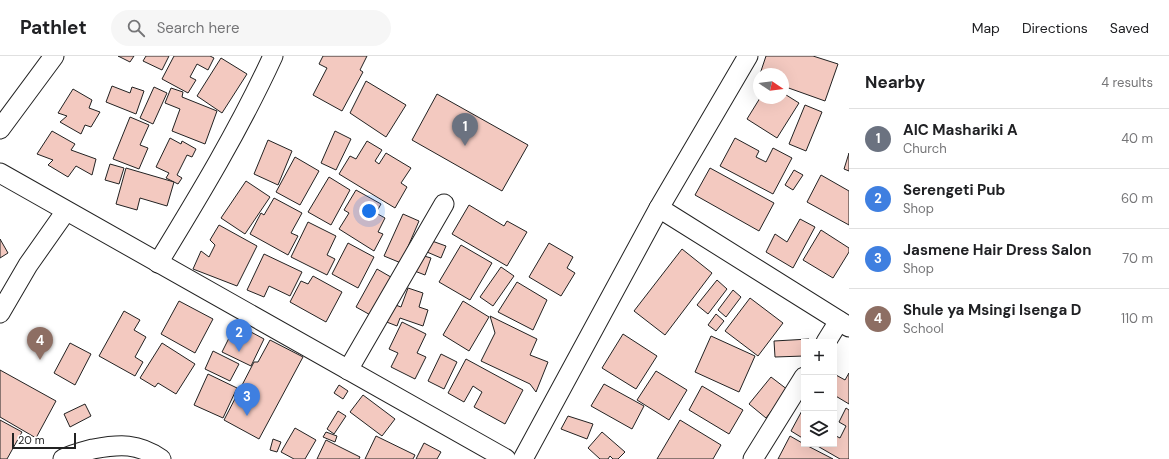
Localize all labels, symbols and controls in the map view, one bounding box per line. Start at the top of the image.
search box [111,10,391,46]
text: Pathlet [20,15,87,40]
icon: search [125,17,147,39]
text: Search here [157,18,239,38]
text: Map [972,19,1000,37]
text: Directions [1022,19,1088,37]
text: Saved [1110,19,1149,37]
north arrow [753,68,789,104]
text: Nearby [865,71,925,93]
text: 4 results [1101,74,1153,91]
pin: 1 [452,113,478,146]
text: AIC Mashariki A [903,120,1018,140]
text: 1 [876,130,880,147]
text: 40 m [1121,130,1153,147]
text: Church [903,140,947,157]
text: Serengeti Pub [903,180,1005,200]
text: 2 [874,190,882,207]
text: 60 m [1121,190,1153,207]
text: Shop [903,200,934,217]
your location [359,201,379,221]
text: Jasmene Hair Dress Salon [903,240,1092,260]
text: 3 [874,250,882,267]
text: 70 m [1122,250,1153,267]
text: Shop [903,260,934,277]
text: Shule ya Msingi Isenga D [903,300,1081,320]
text: 4 [874,310,882,327]
text: 110 m [1121,310,1153,327]
pin: 2 [226,319,252,352]
text: School [903,320,944,337]
pin: 4 [27,327,53,360]
map controls [801,339,837,447]
button: + [801,339,837,375]
button: − [801,375,837,411]
pin: 3 [234,383,260,416]
button: layers [801,411,837,447]
scale bar [12,431,76,450]
text: 20 m [18,433,44,447]

